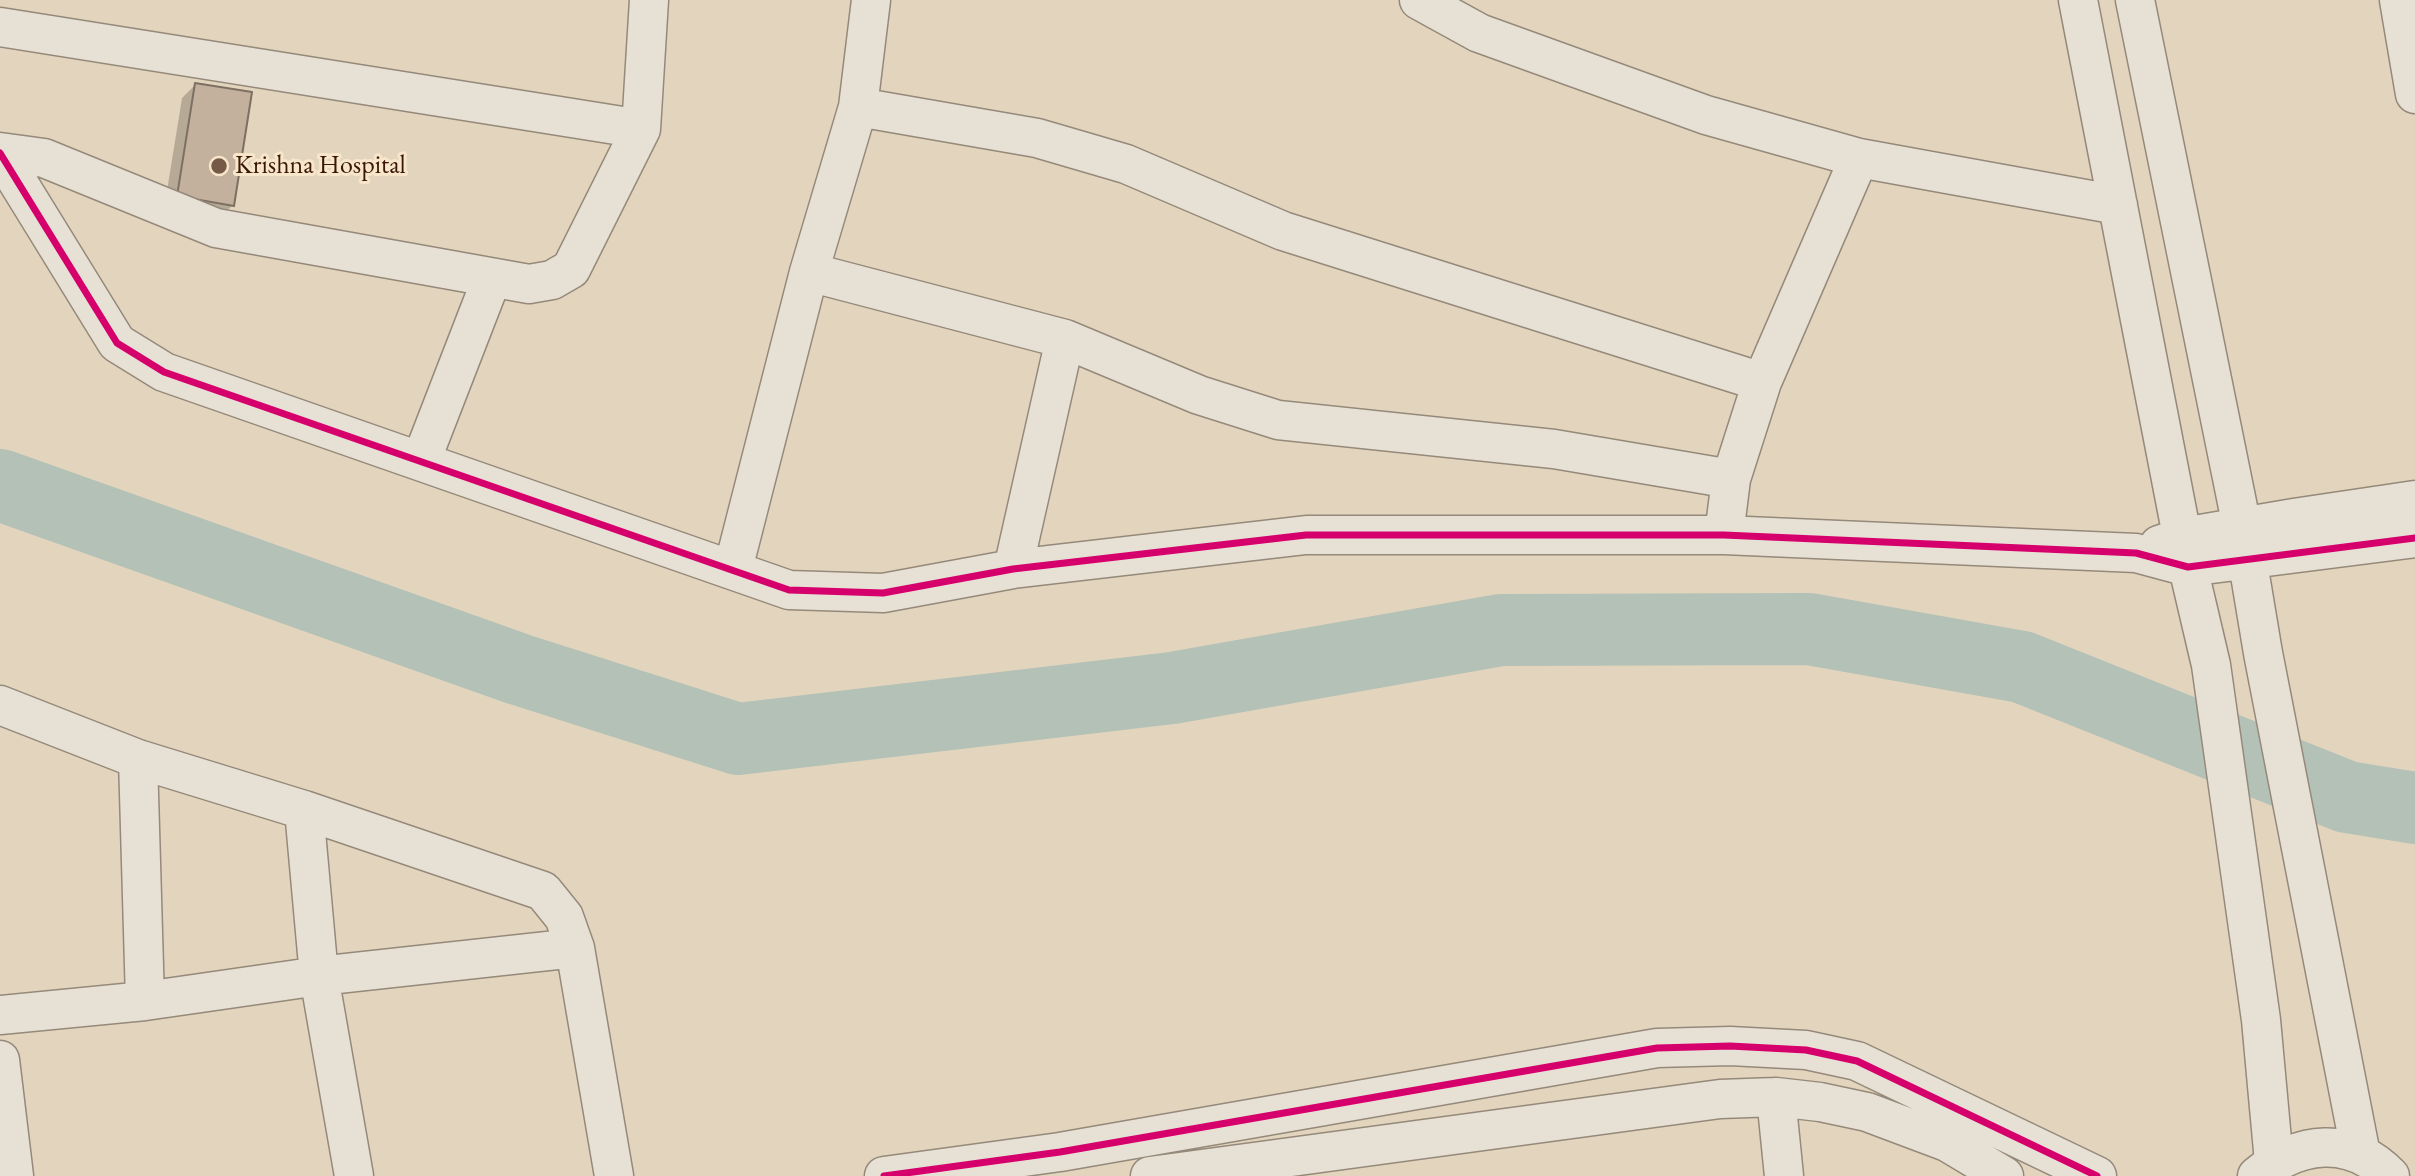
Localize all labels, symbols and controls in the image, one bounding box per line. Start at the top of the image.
place label: Krishna Hospital [235,150,406,182]
marker: Krishna Hospital [209,156,229,176]

